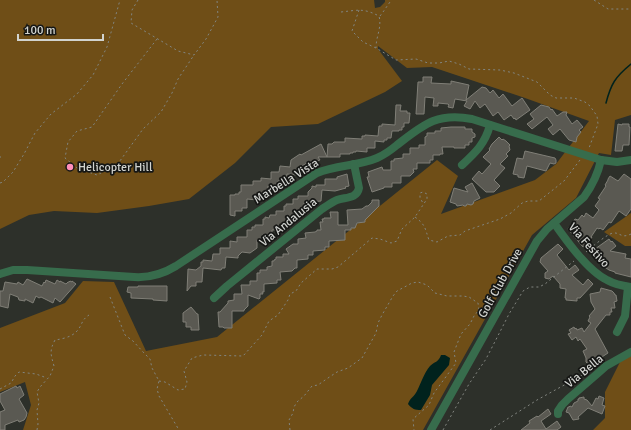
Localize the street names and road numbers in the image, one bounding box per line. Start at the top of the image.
street label: Marbella Vista [251,155,322,207]
street label: Via Andalusia [256,195,320,250]
street label: Via Festivo [565,220,613,271]
street label: Golf Club Drive [475,246,526,321]
street label: Via Bella [562,351,607,391]

